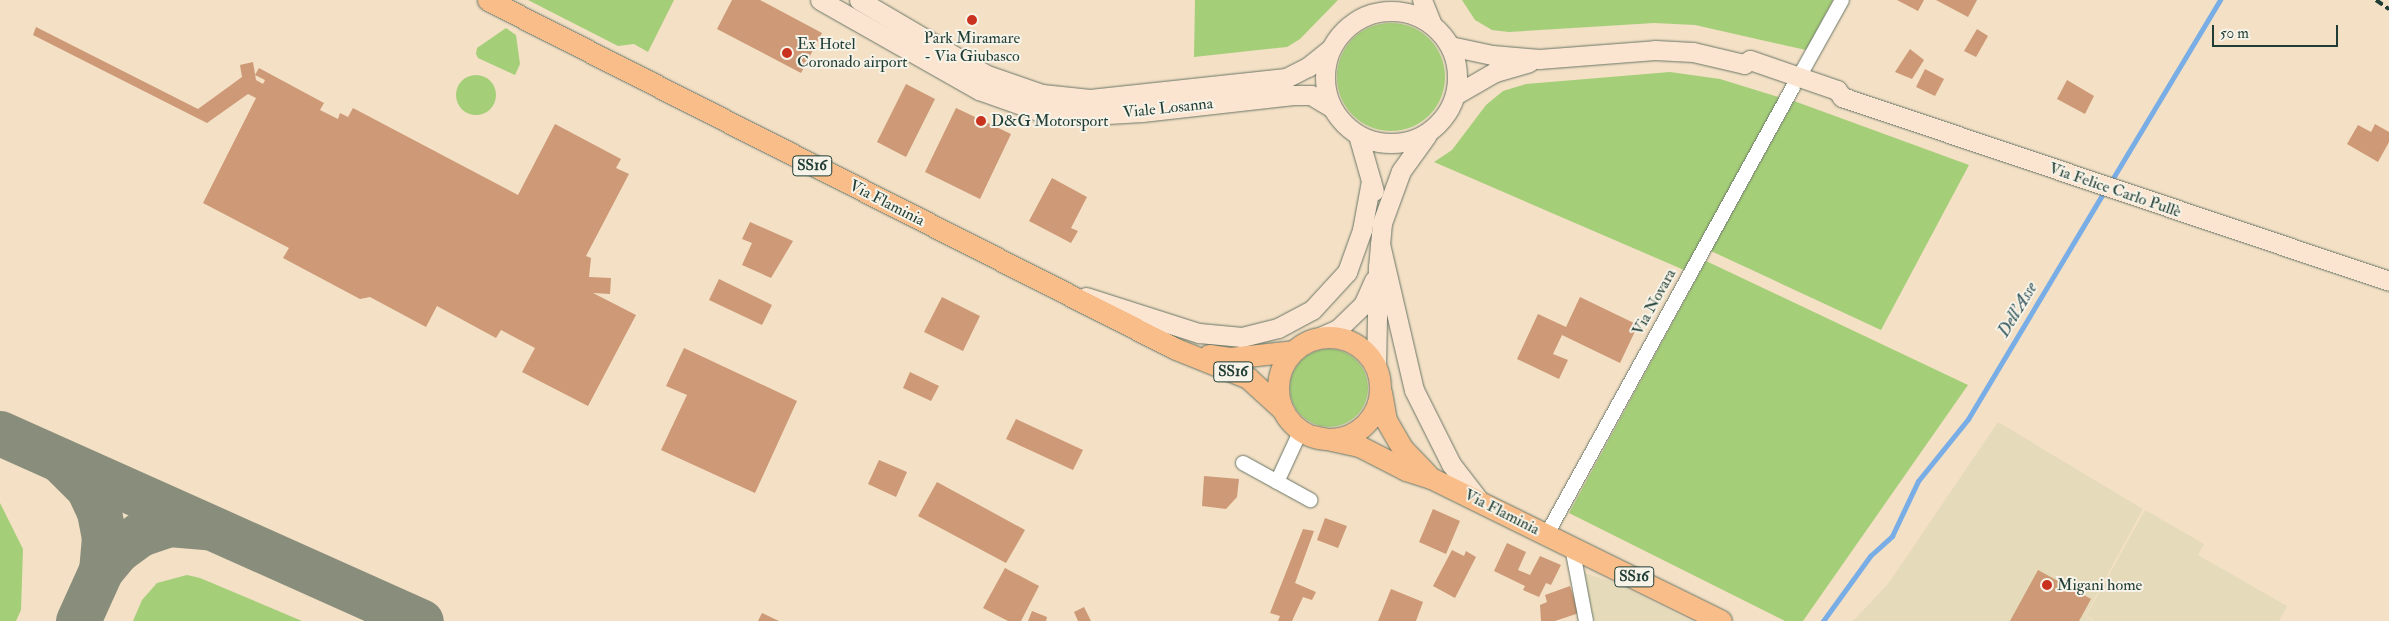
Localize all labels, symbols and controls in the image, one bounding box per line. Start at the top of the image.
marker: Park Miramare - Via Giubasco [966,14,978,26]
scale bar [2214,15,2340,47]
text: 50 m [2220,24,2249,43]
place label: Park Miramare - Via Giubasco [924,28,1020,66]
place label: Ex Hotel Coronado airport [797,34,908,72]
marker: Ex Hotel Coronado airport [781,47,793,59]
street label: Viale Losanna [1122,94,1214,122]
place label: D&G Motorsport [991,111,1108,131]
marker: D&G Motorsport [975,115,987,127]
road number: SS16 [792,154,832,178]
street label: Via Felice Carlo Pullè [2047,158,2183,222]
street label: Via Flaminia [846,176,928,230]
street label: Via Novara [1628,265,1680,339]
water label: Dell'Asse [1993,279,2043,341]
road number: SS16 [1213,360,1253,384]
street label: Via Flaminia [1461,485,1543,539]
road number: SS16 [1614,564,1654,590]
place label: Migani home [2057,575,2142,595]
marker: Migani home [2041,579,2053,591]

